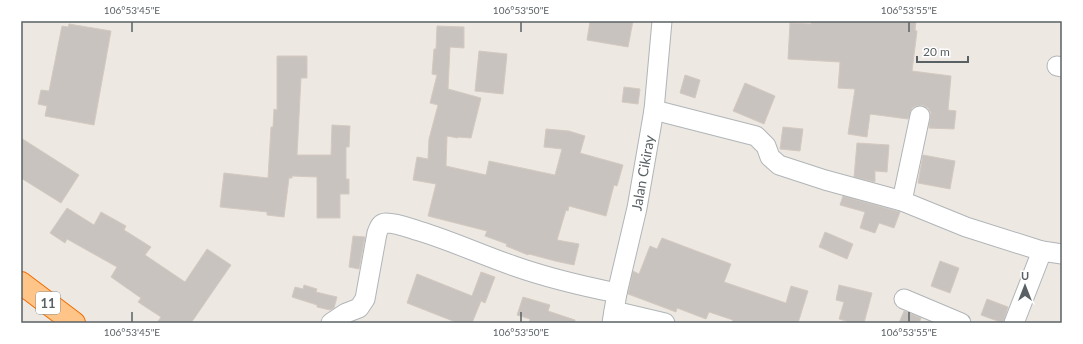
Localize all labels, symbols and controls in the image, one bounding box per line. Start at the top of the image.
text: 106°53'45"E [104,4,160,16]
text: 106°53'50"E [493,4,549,16]
text: 106°53'55"E [881,4,937,16]
scale bar [917,38,968,64]
text: 20 m [923,44,950,59]
street label: Jalan Cikiray [628,133,658,212]
north arrow [1005,266,1045,306]
text: U [1021,269,1029,282]
road number: 11 [36,292,60,314]
text: 106°53'45"E [104,326,160,338]
text: 106°53'50"E [493,326,549,338]
text: 106°53'55"E [881,326,937,338]

